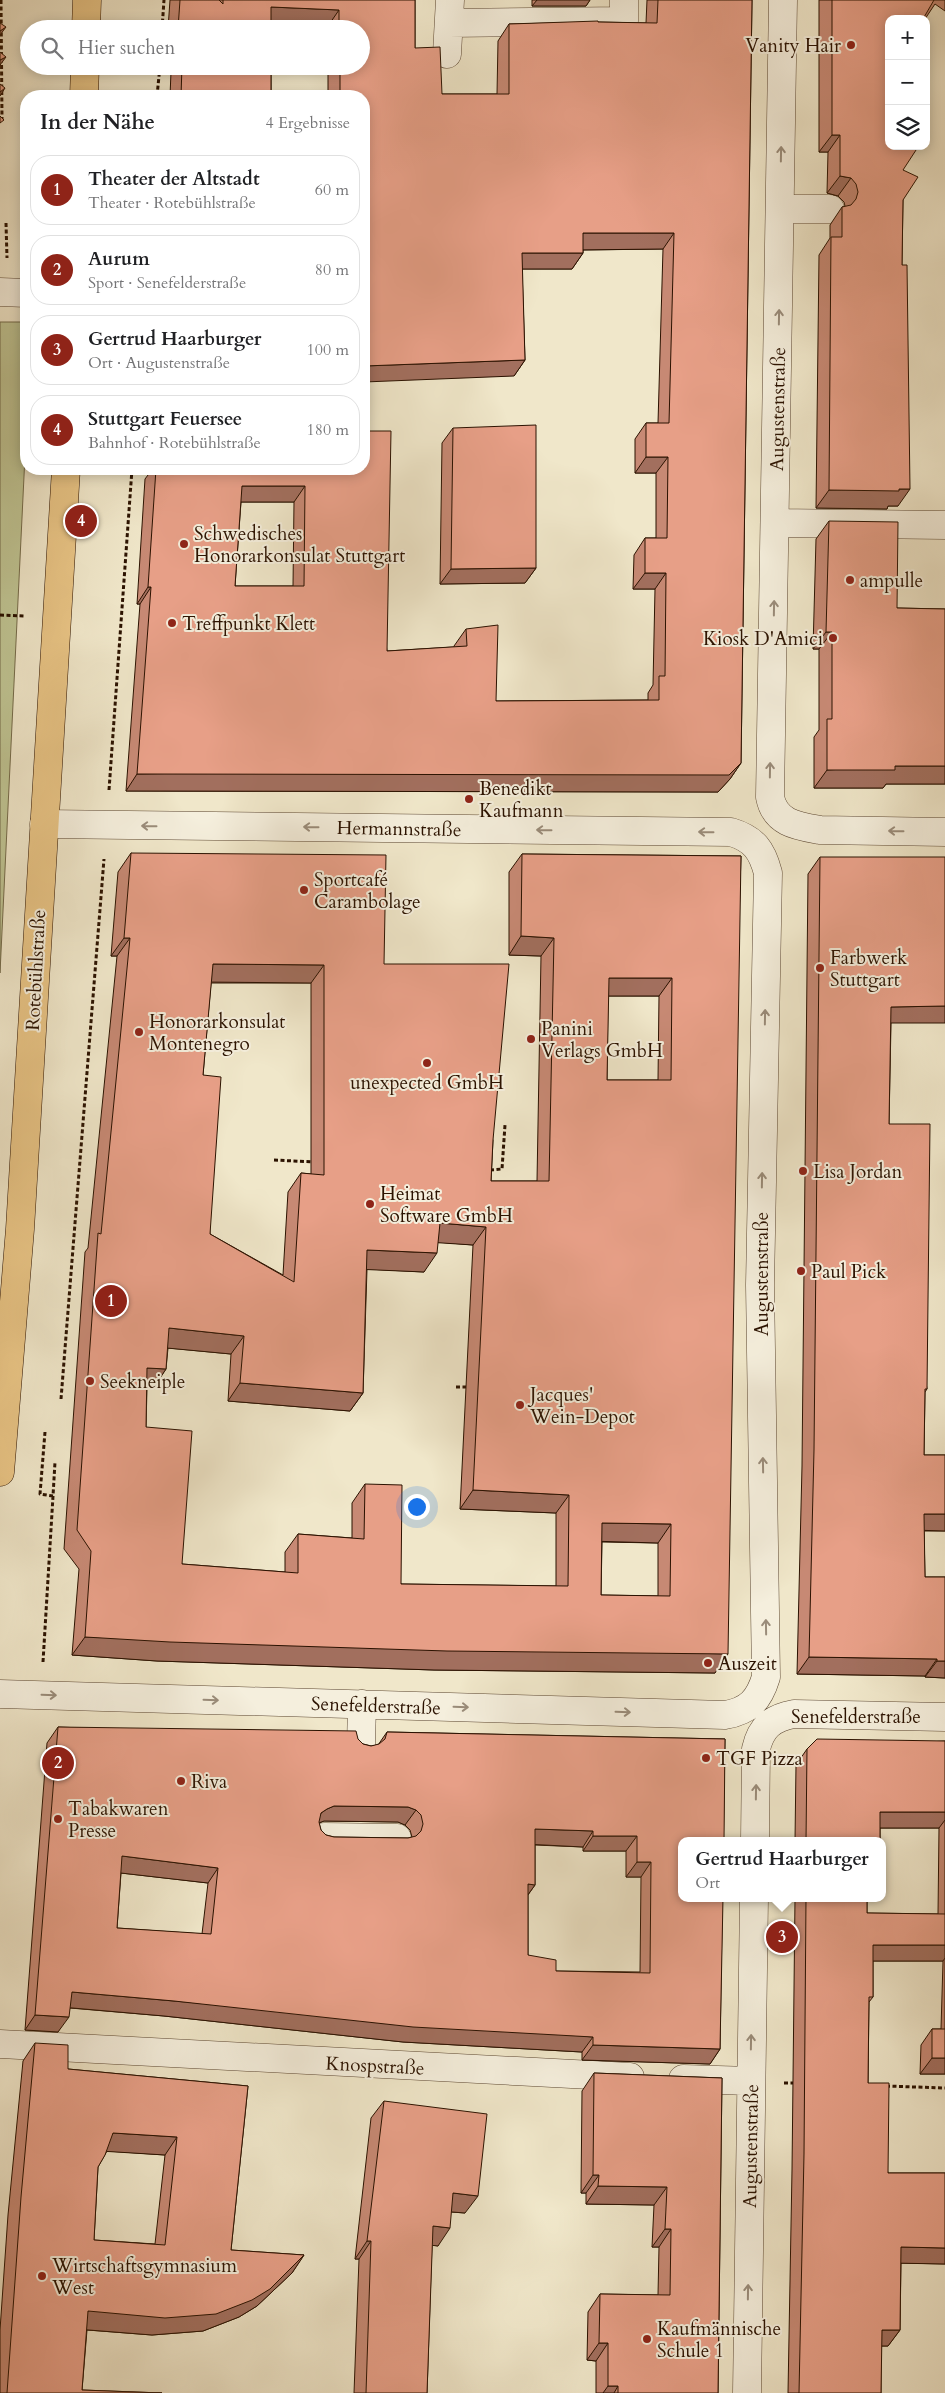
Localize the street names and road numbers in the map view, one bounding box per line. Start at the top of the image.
street label: Augustenstraße [764,347,792,471]
street label: Hermannstraße [336,815,462,843]
street label: Rotebühlstraße [20,909,52,1031]
street label: Augustenstraße [749,1212,775,1336]
street label: Senefelderstraße [311,1691,441,1721]
street label: Senefelderstraße [791,1704,921,1730]
street label: Knospstraße [325,2050,425,2082]
street label: Augustenstraße [737,2084,765,2208]

